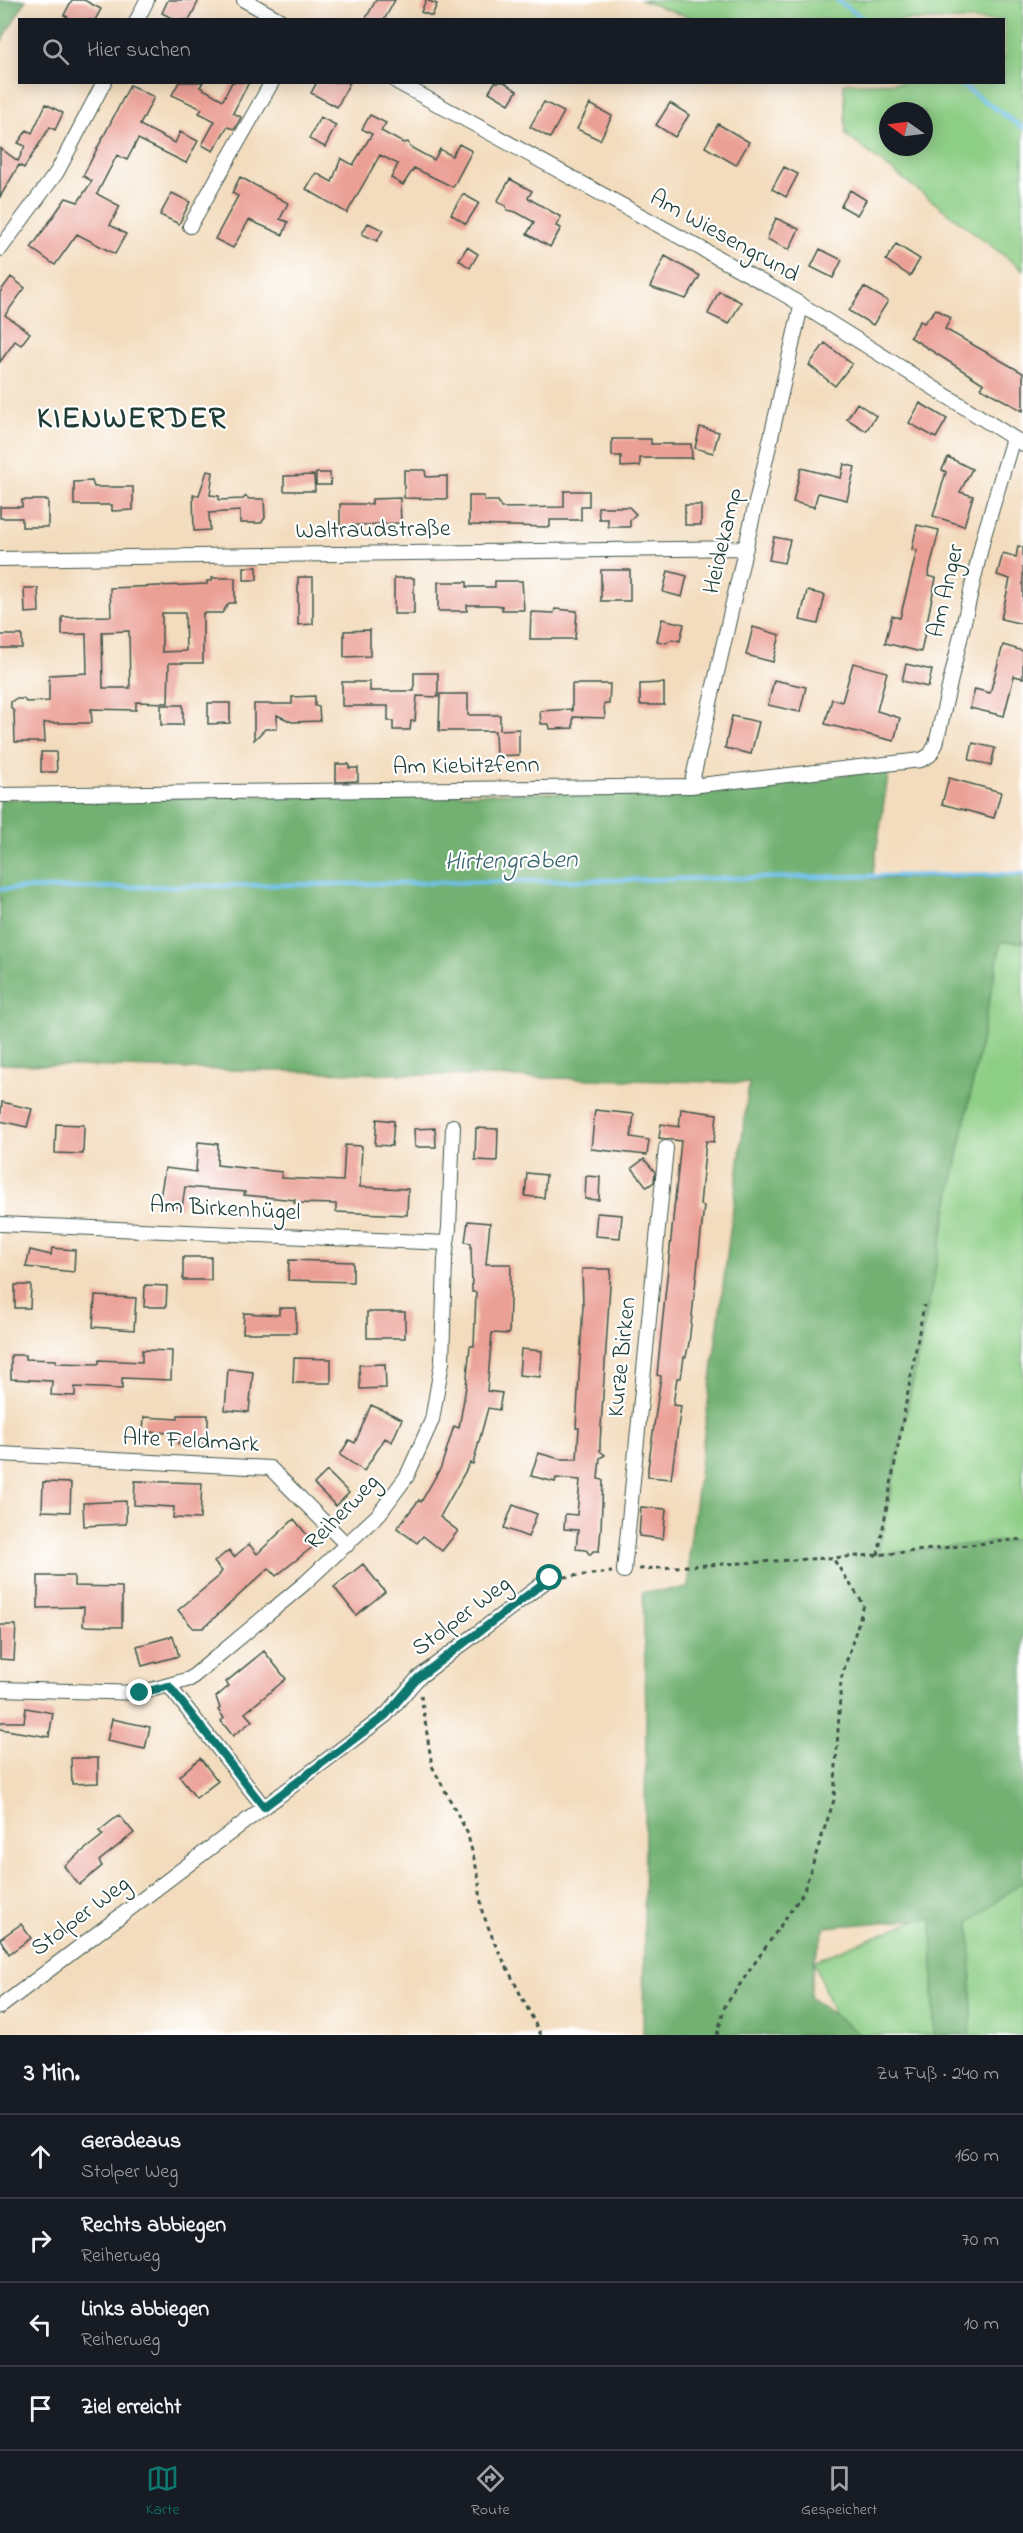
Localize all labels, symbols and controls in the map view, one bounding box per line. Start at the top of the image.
search box [18,18,1005,84]
icon: search [39,35,72,68]
text: Hier suchen [87,35,191,67]
north arrow [879,102,933,156]
street label: Am Wiesengrund [643,181,806,293]
district label: KIENWERDER [37,398,227,442]
street label: Heidekamp [695,484,753,598]
street label: Waltraudstraße [295,512,451,550]
street label: Am Anger [919,540,975,641]
street label: Am Kiebitzfenn [392,748,540,786]
water label: Hirtengraben [444,842,579,882]
street label: Am Birkenhügel [149,1189,301,1231]
street label: Kurze Birken [599,1295,647,1419]
street label: Alte Feldmark [122,1421,261,1463]
street label: Reiherweg [297,1467,389,1559]
route start [536,1564,562,1590]
street label: Stolper Weg [405,1568,519,1666]
route end [126,1679,152,1705]
street label: Stolper Weg [24,1868,138,1966]
text: 3 Min. [24,2055,80,2093]
text: Zu Fuß · 240 m [876,2060,999,2089]
text: Geradeaus [81,2126,181,2158]
icon: ahead [24,2140,57,2173]
text: 160 m [955,2142,999,2171]
text: Stolper Weg [81,2158,178,2187]
text: Rechts abbiegen [81,2210,226,2242]
icon: right [24,2224,57,2257]
text: 70 m [962,2226,999,2255]
text: Reiherweg [81,2242,160,2271]
text: Links abbiegen [81,2294,209,2326]
icon: left [24,2308,57,2341]
text: 10 m [963,2310,999,2339]
text: Reiherweg [81,2326,160,2355]
icon: arrive [24,2392,57,2425]
text: Ziel erreicht [81,2392,181,2424]
tab: Karte [146,2462,180,2522]
tab: Route [471,2462,510,2522]
tab: Gespeichert [801,2462,877,2522]

